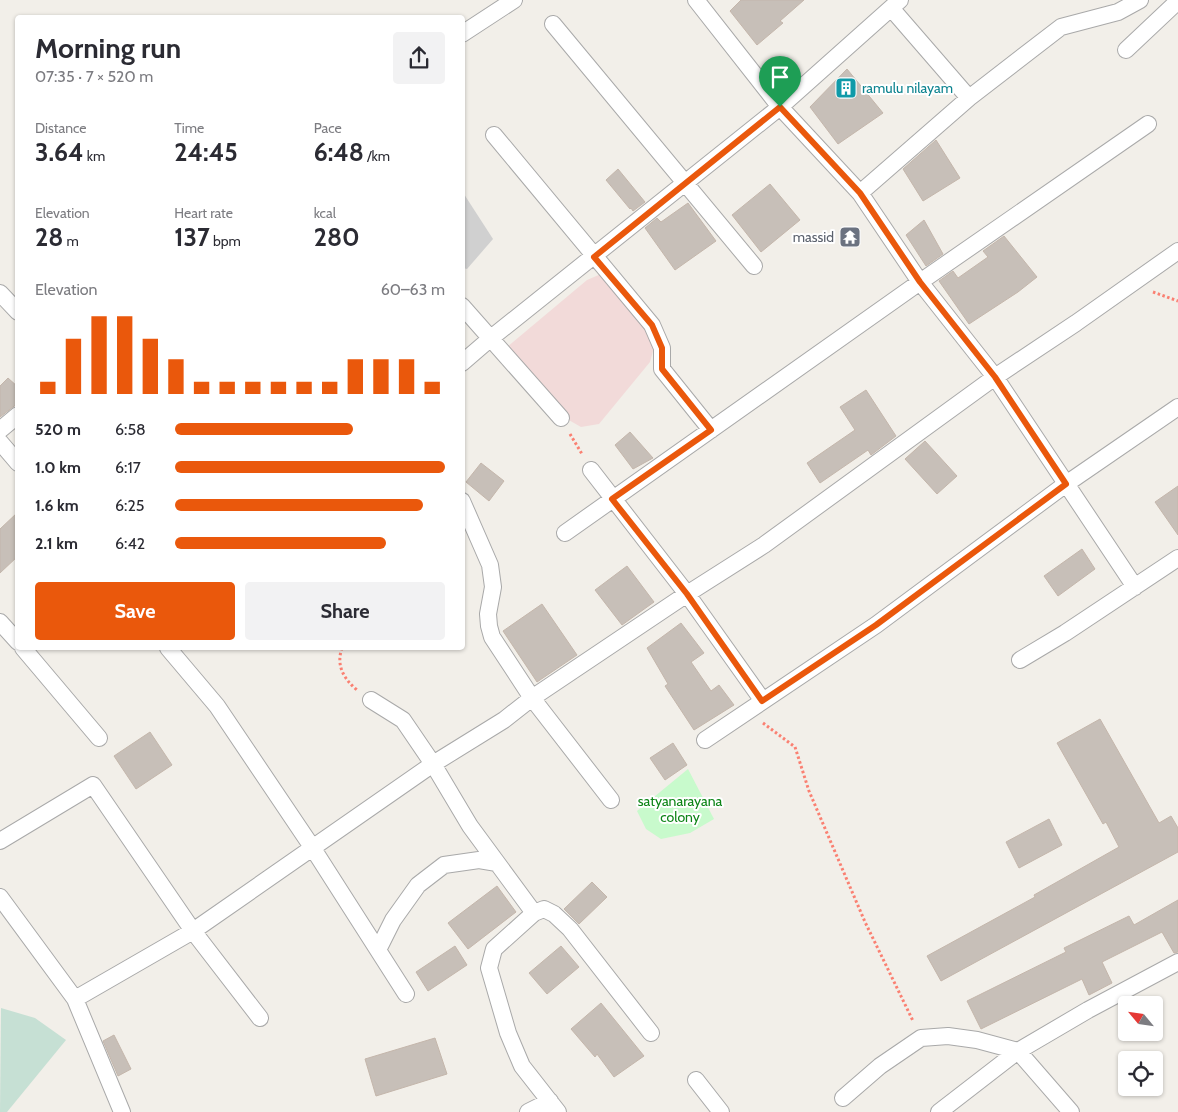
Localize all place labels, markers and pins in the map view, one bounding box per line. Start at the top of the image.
pin [759,56,801,107]
building icon: ramulu nilayam [834,76,858,100]
place label: ramulu nilayam [862,79,953,97]
temple icon: massid [838,225,862,249]
place label: massid [793,228,834,246]

